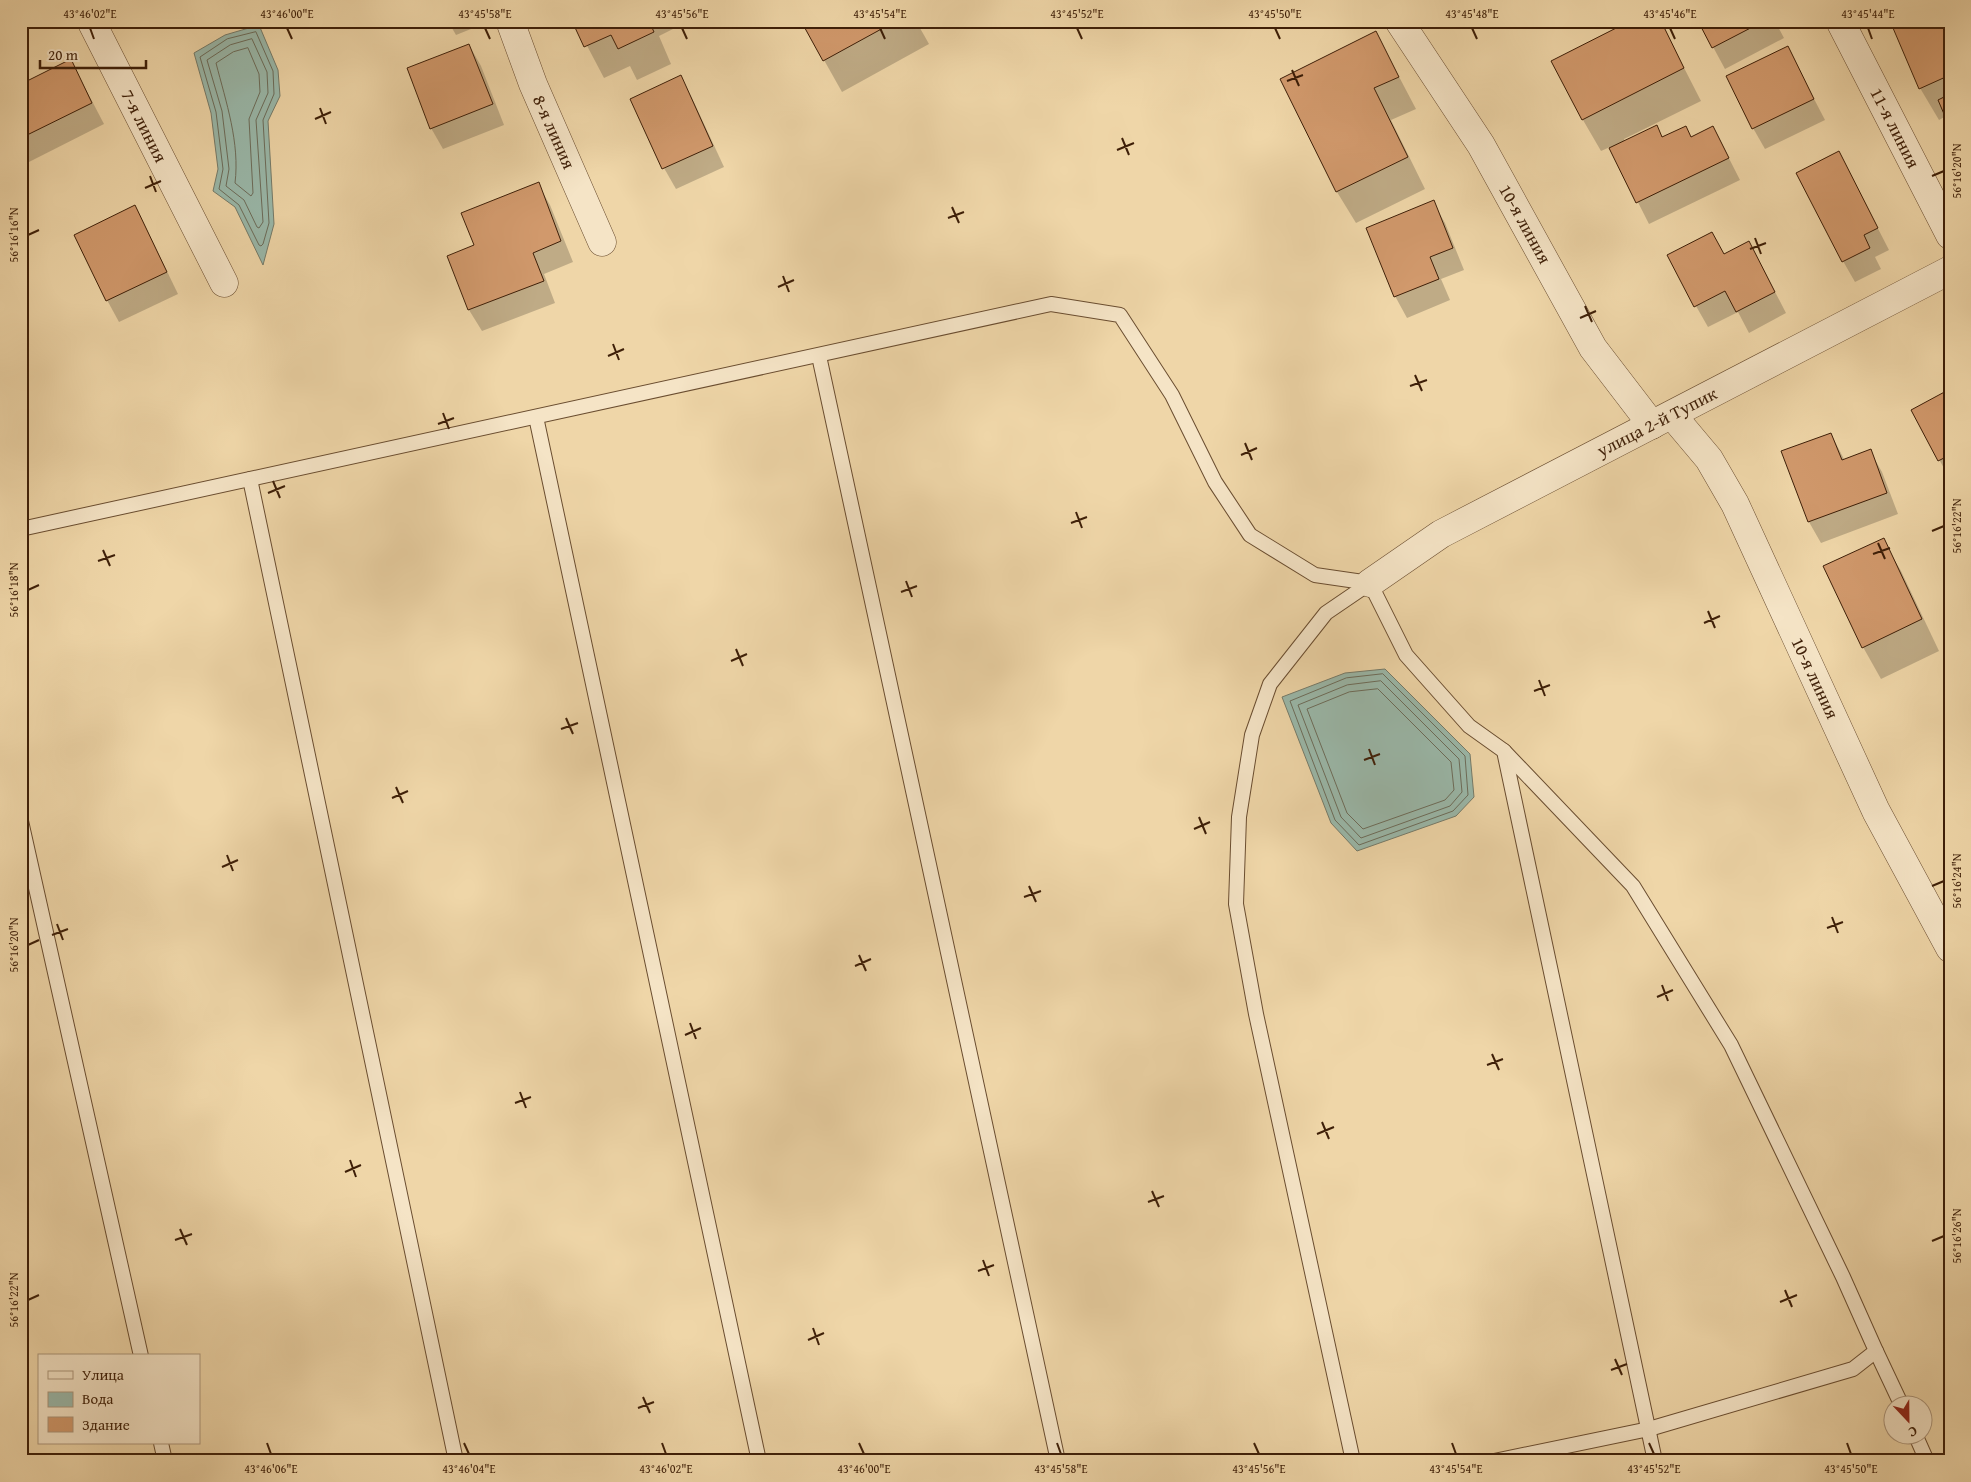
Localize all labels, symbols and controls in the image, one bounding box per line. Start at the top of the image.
text: 43°46'02"E [63,5,117,22]
text: 43°46'00"E [260,5,314,22]
text: 43°45'58"E [458,5,512,22]
text: 43°45'56"E [655,5,709,22]
text: 43°45'54"E [853,5,907,22]
text: 43°45'52"E [1050,5,1104,22]
text: 43°45'50"E [1248,5,1302,22]
text: 43°45'48"E [1445,5,1499,22]
text: 43°45'46"E [1643,5,1697,22]
text: 43°45'44"E [1841,5,1895,22]
scale bar [40,38,146,70]
text: 20 m [48,44,79,65]
street label: 11-я линия [1864,83,1927,173]
street label: 7-я линия [115,85,174,167]
street label: 8-я линия [526,90,583,173]
text: 56°16'20"N [1948,143,1965,199]
street label: 10-я линия [1492,179,1558,269]
text: 56°16'16"N [5,207,22,263]
street label: улица 2-й Тупик [1591,379,1722,464]
text: 56°16'22"N [1948,498,1965,554]
text: 56°16'18"N [5,562,22,618]
street label: 10-я линия [1785,632,1846,723]
text: 56°16'24"N [1948,853,1965,909]
text: 56°16'20"N [5,917,22,973]
text: 56°16'26"N [1948,1208,1965,1264]
text: 56°16'22"N [5,1272,22,1328]
legend [38,1354,200,1444]
text: Улица [82,1364,125,1385]
text: Вода [82,1388,114,1409]
north arrow [1884,1394,1934,1444]
text: Здание [82,1414,130,1435]
text: С [1905,1421,1920,1443]
text: 43°46'06"E [244,1460,298,1477]
text: 43°46'04"E [442,1460,496,1477]
text: 43°46'02"E [639,1460,693,1477]
text: 43°46'00"E [837,1460,891,1477]
text: 43°45'58"E [1034,1460,1088,1477]
text: 43°45'56"E [1232,1460,1286,1477]
text: 43°45'54"E [1429,1460,1483,1477]
text: 43°45'52"E [1627,1460,1681,1477]
text: 43°45'50"E [1824,1460,1878,1477]

